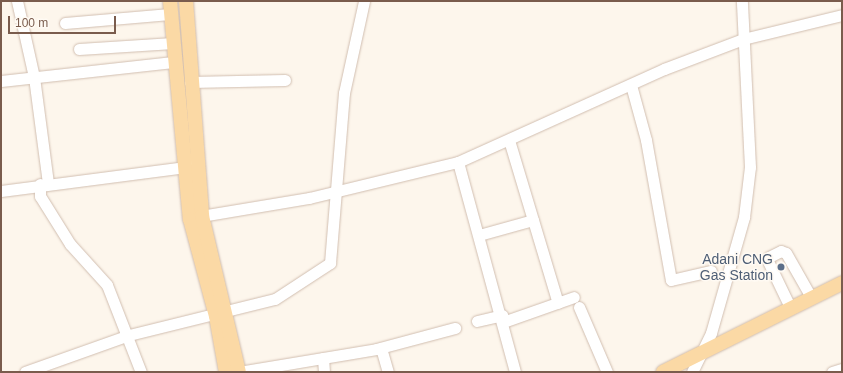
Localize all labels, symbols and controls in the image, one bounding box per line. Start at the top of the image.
scale bar [10,8,118,34]
text: 100 m [15,16,48,30]
place label: Adani CNG Gas Station [700,251,773,284]
marker: Adani CNG Gas Station [776,262,786,272]

